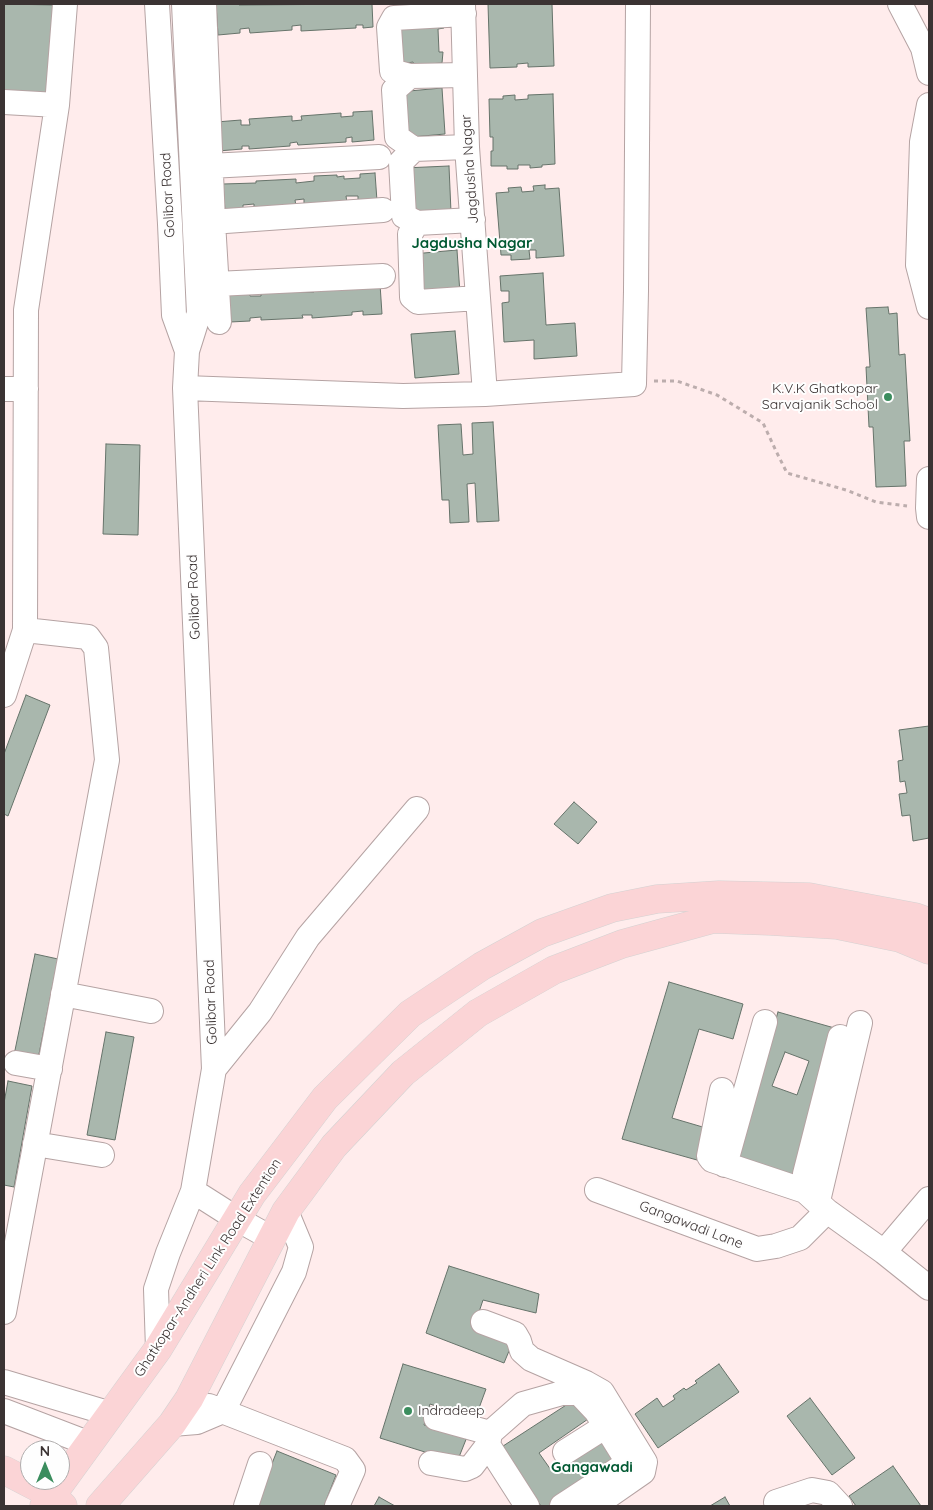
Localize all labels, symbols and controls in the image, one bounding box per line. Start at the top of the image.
street label: Jagdusha Nagar [458,114,482,224]
street label: Golibar Road [157,152,179,238]
district label: Jagdusha Nagar [412,234,532,252]
place label: K.V.K Ghatkopar Sarvajanik School [762,381,878,414]
marker: K.V.K Ghatkopar Sarvajanik School [882,391,894,403]
street label: Golibar Road [184,554,204,640]
street label: Golibar Road [201,959,221,1045]
street label: Ghatkopar-Andheri Link Road Extention [131,1156,285,1380]
street label: Gangawadi Lane [637,1197,745,1253]
place label: Indradeep [418,1403,485,1419]
marker: Indradeep [402,1405,414,1417]
north arrow [20,1440,70,1490]
text: N [40,1442,50,1460]
district label: Gangawadi [551,1458,633,1476]

